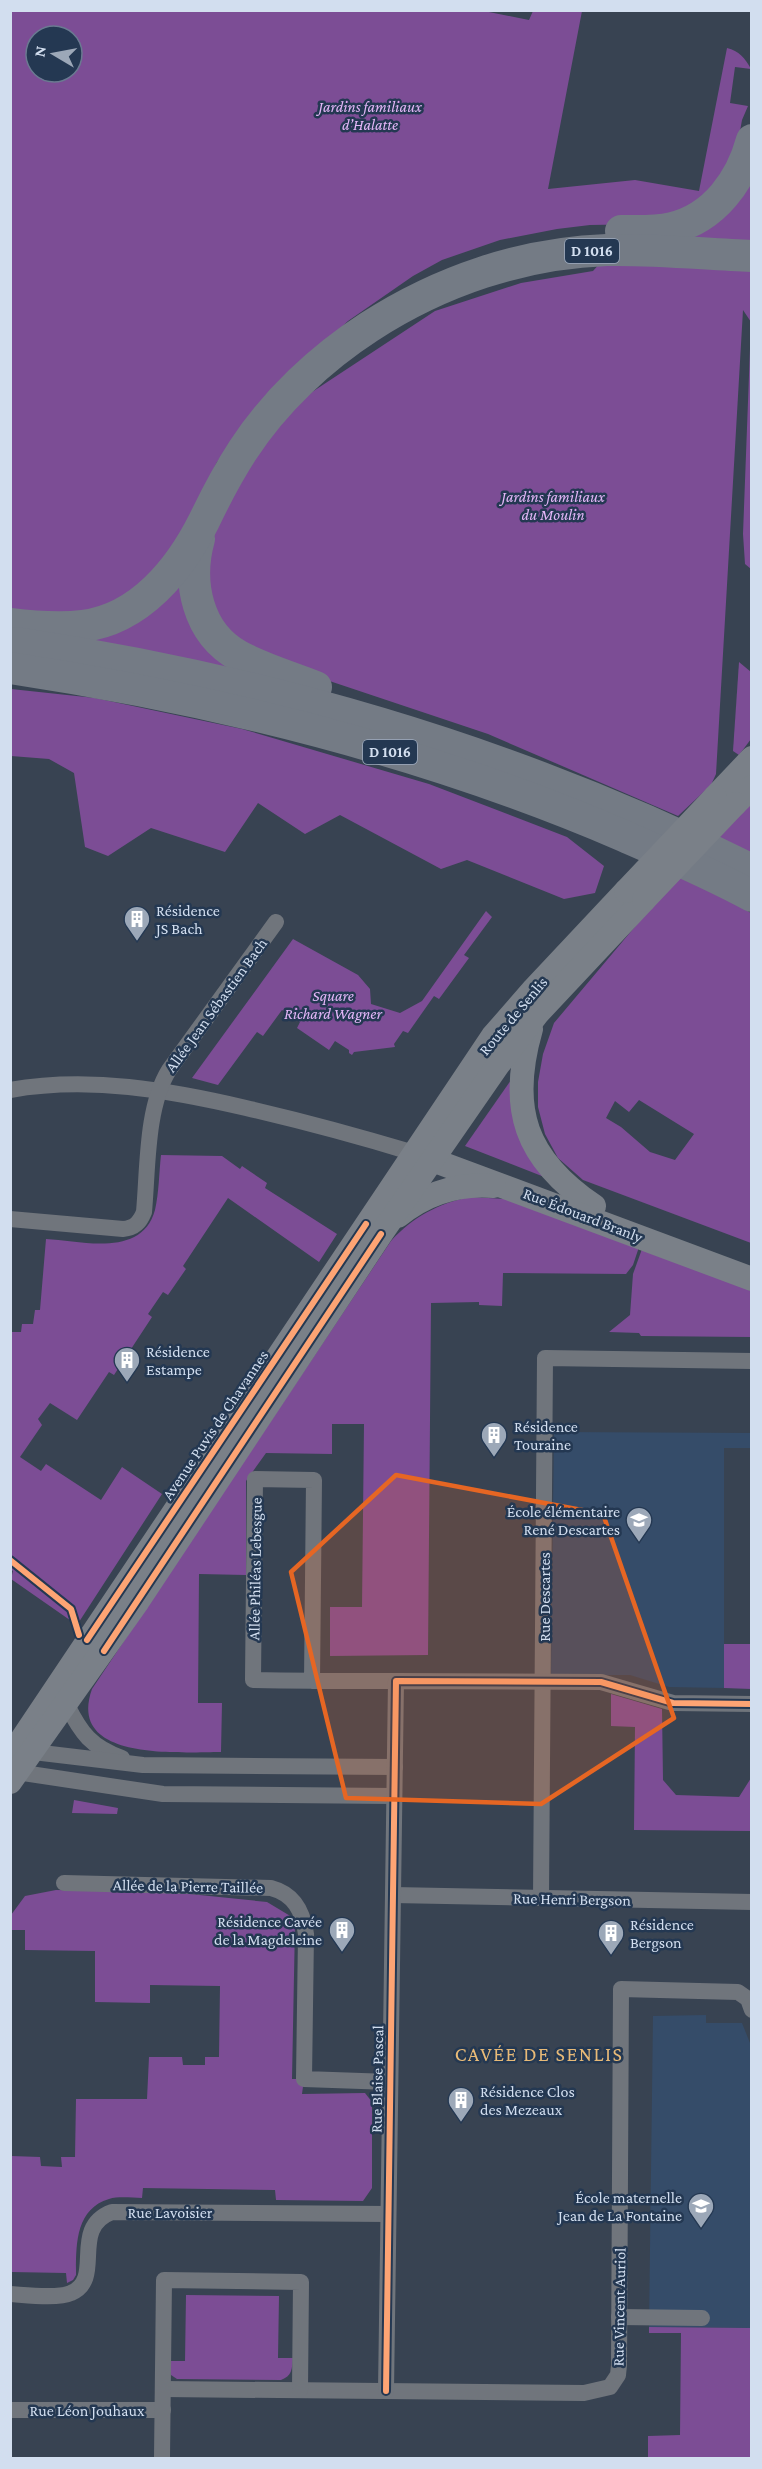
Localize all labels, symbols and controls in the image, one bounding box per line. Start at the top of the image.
north arrow [24,24,84,84]
text: N [30,45,49,58]
park label: Jardins familiaux d’Halatte [315,98,422,133]
road number: D 1016 [565,239,619,263]
park label: Jardins familiaux du Moulin [498,488,605,523]
road number: D 1016 [363,740,417,764]
place label: Résidence JS Bach [154,902,220,938]
building icon: Résidence JS Bach [122,904,152,942]
street label: Allée Jean Sébastien Bach [162,935,271,1076]
street label: Route de Senlis [475,974,551,1058]
park label: Square Richard Wagner [284,987,382,1023]
street label: Rue Édouard Branly [521,1184,646,1247]
place label: Résidence Estampe [146,1343,210,1379]
building icon: Résidence Estampe [112,1345,142,1383]
street label: Avenue Puvis de Chavannes [159,1347,271,1503]
place label: Résidence Touraine [514,1418,578,1453]
building icon: Résidence Touraine [479,1420,509,1458]
street label: Allée Philéas Lebesgue [245,1497,266,1641]
place label: École élémentaire René Descartes [507,1503,620,1538]
school or university icon: École élémentaire René Descartes [624,1505,654,1543]
street label: Rue Descartes [536,1552,553,1642]
street label: Allée de la Pierre Taillée [113,1876,263,1896]
street label: Rue Henri Bergson [513,1889,631,1910]
place label: Résidence Cavée de la Magdeleine [214,1913,322,1949]
building icon: Résidence Cavée de la Magdeleine [327,1915,357,1953]
place label: Résidence Bergson [630,1916,694,1952]
building icon: Résidence Bergson [596,1918,626,1956]
street label: Rue Blaise Pascal [368,2025,386,2133]
district label: CAVÉE DE SENLIS [455,2043,623,2065]
place label: Résidence Clos des Mezeaux [480,2083,575,2118]
building icon: Résidence Clos des Mezeaux [446,2085,476,2123]
place label: École maternelle Jean de La Fontaine [556,2189,682,2225]
school or university icon: École maternelle Jean de La Fontaine [686,2191,716,2229]
street label: Rue Lavoisier [127,2204,213,2221]
street label: Rue Vincent Auriol [609,2247,629,2367]
street label: Rue Léon Jouhaux [30,2402,145,2420]

